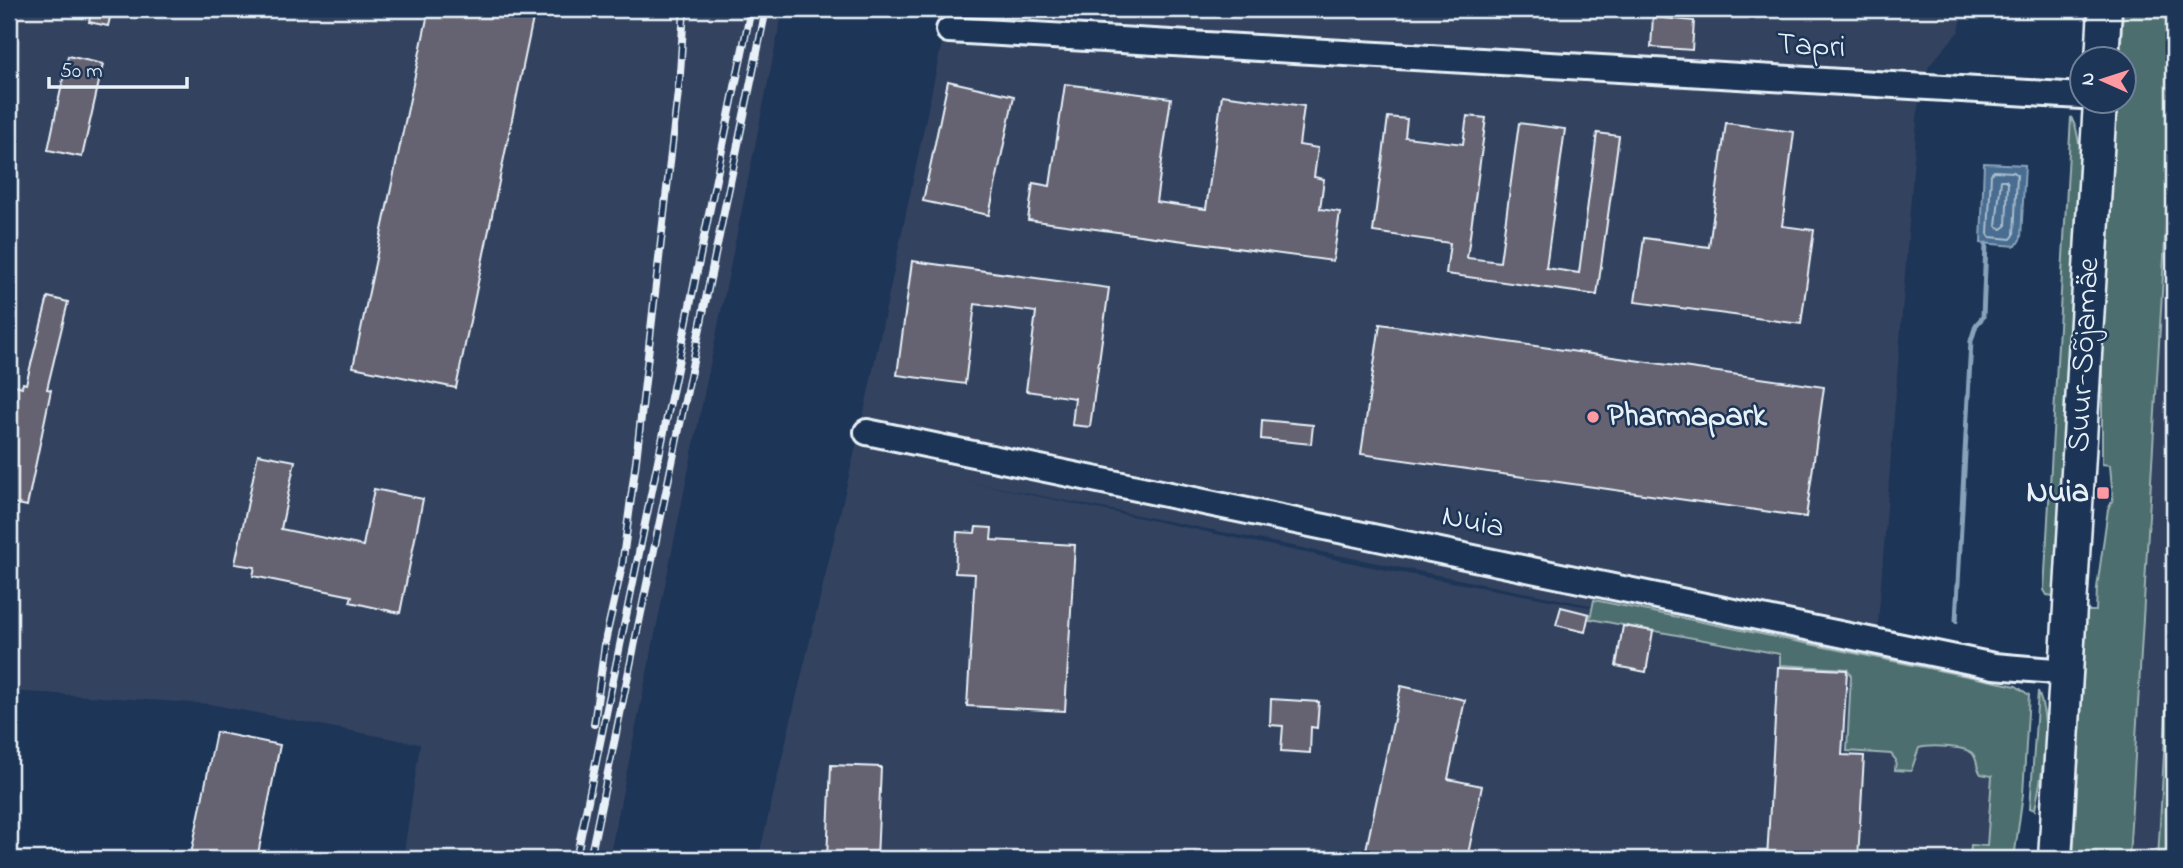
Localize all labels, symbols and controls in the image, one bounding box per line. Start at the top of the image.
street label: Tapri [1775,22,1847,72]
scale bar [49,46,187,90]
north arrow [2068,46,2138,116]
text: 50 m [60,57,103,87]
text: N [2075,72,2102,86]
street label: Suur-Sõjamäe [2056,256,2114,453]
place label: Pharmapark [1607,394,1768,441]
marker: Pharmapark [1585,409,1601,425]
place label: Nuia [2026,470,2089,517]
marker: Nuia [2095,485,2111,501]
street label: Nuia [1437,493,1509,553]

